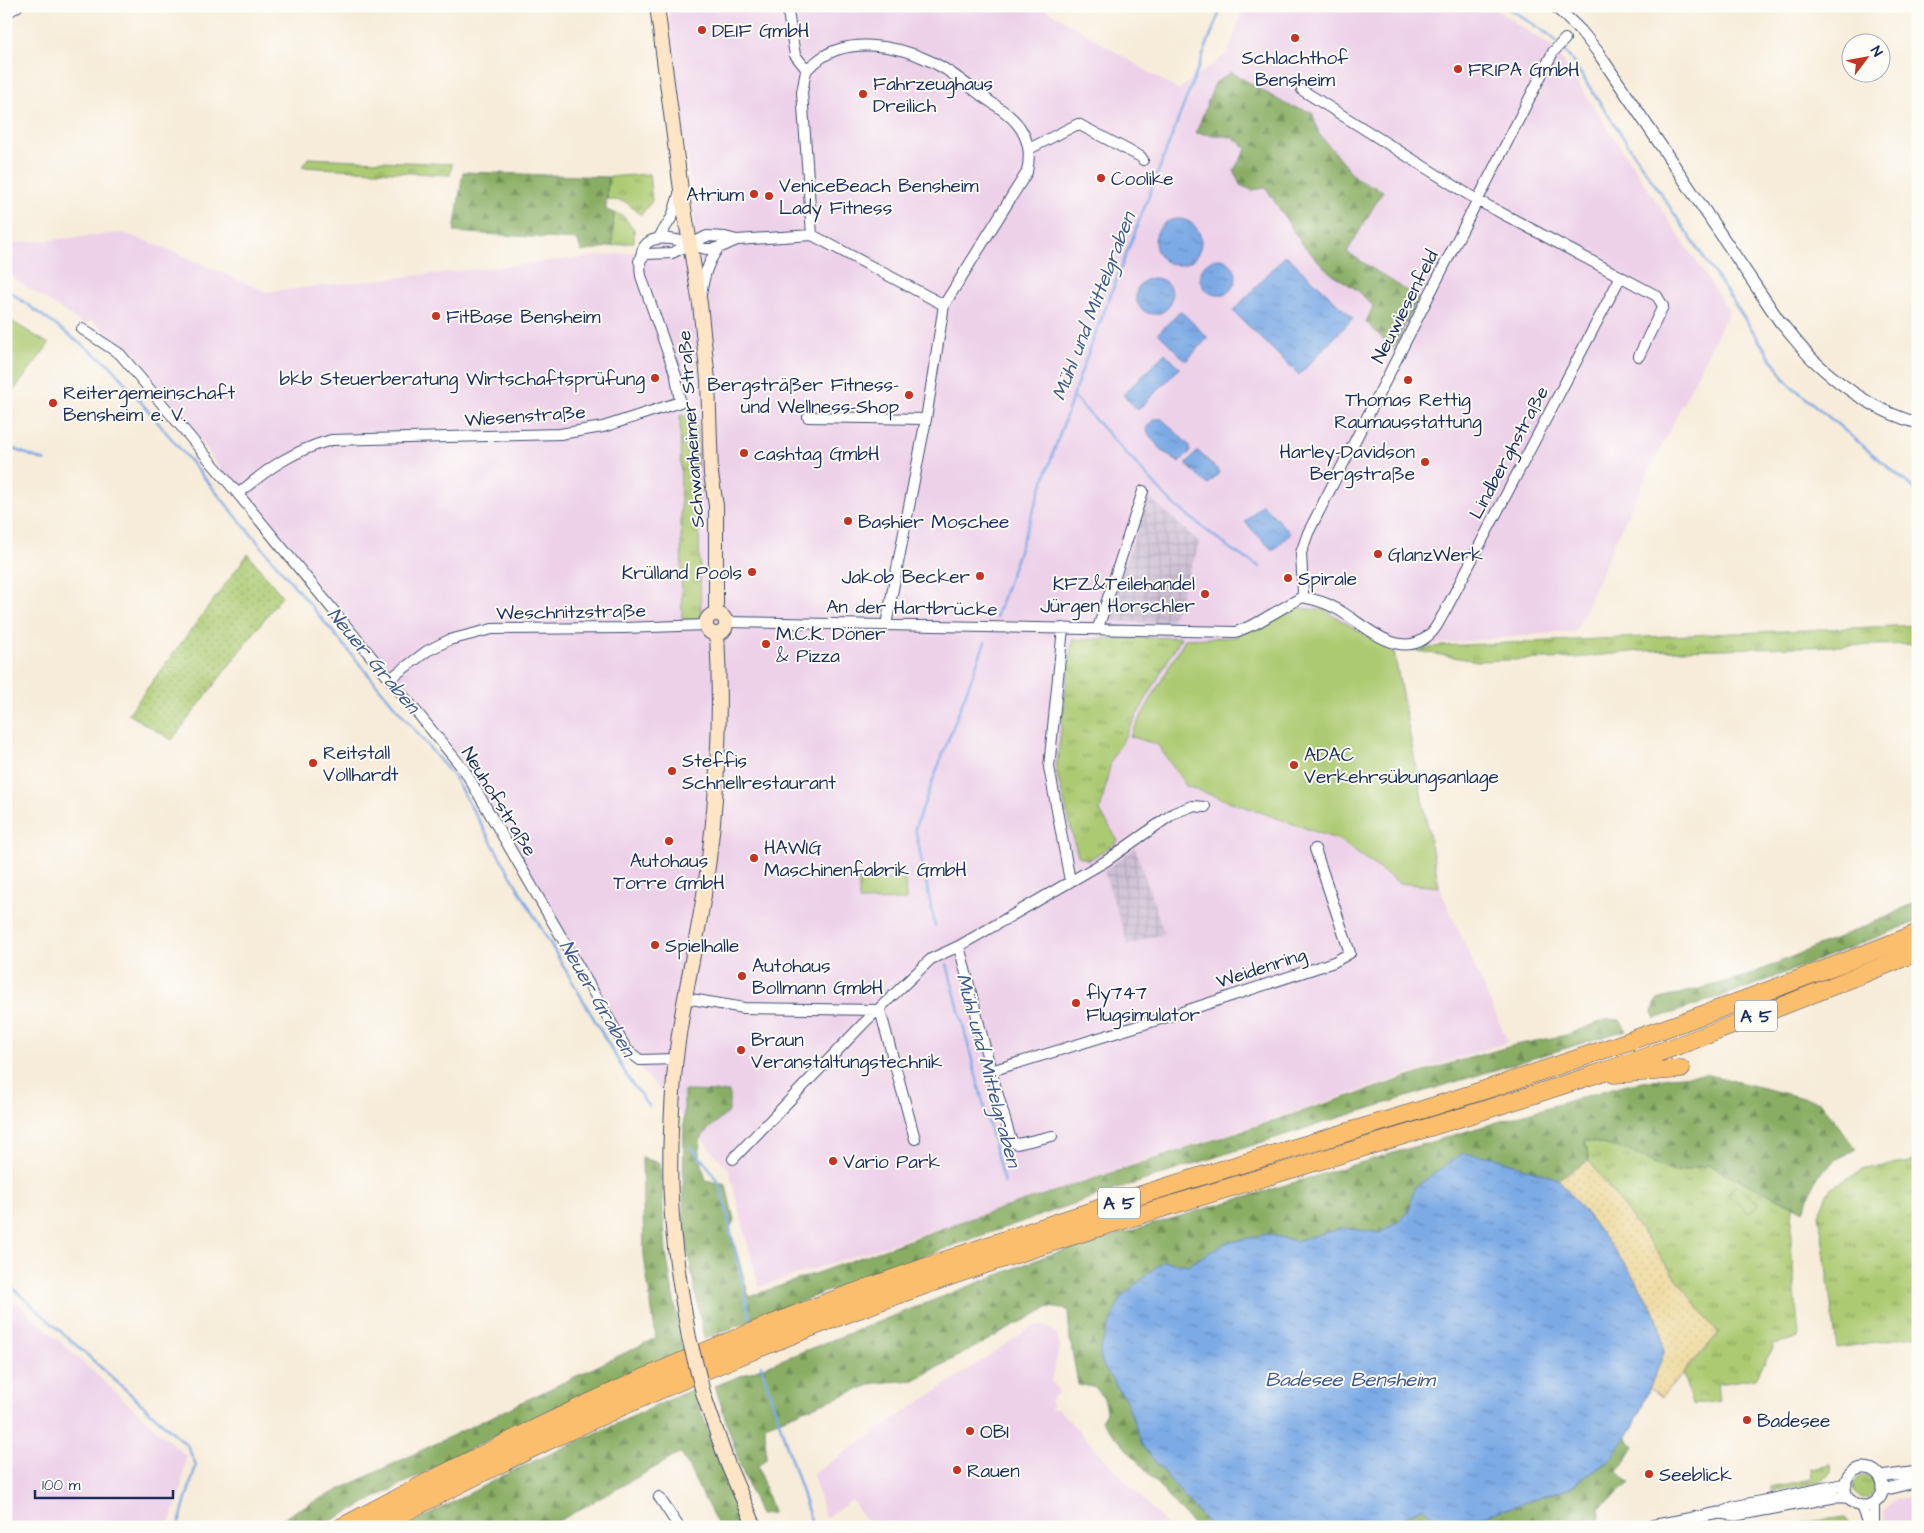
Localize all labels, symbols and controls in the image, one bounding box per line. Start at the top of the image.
place label: DEIF GmbH [712,18,809,45]
marker: DEIF GmbH [696,24,708,36]
marker: Schlachthof Bensheim [1289,32,1301,44]
north arrow [1842,32,1892,82]
text: N [1865,43,1887,61]
place label: Schlachthof Bensheim [1242,45,1349,94]
place label: FRIPA GmbH [1468,57,1580,84]
marker: FRIPA GmbH [1452,63,1464,75]
place label: Fahrzeughaus Dreilich [873,71,993,120]
marker: Fahrzeughaus Dreilich [857,88,869,100]
place label: Coolike [1111,166,1174,193]
marker: Coolike [1095,172,1107,184]
place label: VeniceBeach Bensheim Lady Fitness [779,173,979,223]
place label: Atrium [686,182,744,209]
marker: Atrium [748,188,760,200]
marker: VeniceBeach Bensheim Lady Fitness [763,190,775,202]
water label: Mühl und Mittelgraben [1045,206,1144,405]
street label: Neuwiesenfeld [1365,245,1446,368]
place label: FitBase Bensheim [446,304,601,331]
marker: FitBase Bensheim [430,310,442,322]
street label: Schwanheimer Straße [671,329,712,528]
place label: bkb Steuerberatung Wirtschaftsprüfung [279,366,645,394]
marker: bkb Steuerberatung Wirtschaftsprüfung [649,372,661,384]
place label: Bergsträßer Fitness- und Wellness-Shop [707,372,899,421]
marker: Thomas Rettig Raumausstattung [1402,374,1414,386]
place label: Reitergemeinschaft Bensheim e. V. [63,380,236,429]
street label: Lindberghstraße [1463,381,1557,524]
place label: Thomas Rettig Raumausstattung [1334,387,1482,437]
marker: Bergsträßer Fitness- und Wellness-Shop [903,389,915,401]
marker: Reitergemeinschaft Bensheim e. V. [47,397,59,409]
street label: Wiesenstraße [464,399,587,434]
place label: Harley-Davidson Bergstraße [1280,439,1415,489]
place label: cashtag GmbH [754,441,880,469]
marker: cashtag GmbH [738,447,750,459]
marker: Harley-Davidson Bergstraße [1419,456,1431,468]
place label: Bashier Moschee [858,509,1009,536]
marker: Bashier Moschee [842,515,854,527]
place label: GlanzWerk [1388,542,1483,569]
marker: GlanzWerk [1372,548,1384,560]
place label: Krülland Pools [622,560,742,587]
place label: Jakob Becker [841,564,971,591]
marker: Krülland Pools [746,566,758,578]
place label: Spirale [1298,566,1357,593]
marker: Jakob Becker [974,570,986,582]
place label: KFZ&Teilehandel Jürgen Horschler [1040,571,1196,621]
marker: Spirale [1282,572,1294,584]
marker: KFZ&Teilehandel Jürgen Horschler [1199,588,1211,600]
street label: An der Hartbrücke [826,594,998,623]
street label: Weschnitzstraße [496,598,646,627]
water label: Neuer Graben [321,602,427,721]
place label: M.C.K. Döner & Pizza [776,621,886,670]
marker: M.C.K. Döner & Pizza [760,638,772,650]
place label: Reitstall Vollhardt [323,740,399,789]
street label: Neuhofstraße [454,742,543,862]
place label: ADAC Verkehrsübungsanlage [1304,742,1499,792]
place label: Steffis Schnellrestaurant [682,748,836,797]
marker: Reitstall Vollhardt [307,757,319,769]
marker: ADAC Verkehrsübungsanlage [1288,759,1300,771]
marker: Steffis Schnellrestaurant [666,765,678,777]
marker: Autohaus Torre GmbH [663,835,675,847]
place label: HAWIG Maschinenfabrik GmbH [764,835,967,884]
place label: Autohaus Torre GmbH [613,848,725,897]
marker: HAWIG Maschinenfabrik GmbH [748,852,760,864]
place label: Spielhalle [665,933,739,960]
water label: Neuer Graben [552,935,643,1064]
marker: Spielhalle [649,939,661,951]
street label: Weidenring [1213,941,1310,997]
place label: Autohaus Bollmann GmbH [752,953,883,1002]
marker: Autohaus Bollmann GmbH [736,970,748,982]
water label: Mühl und Mittelgraben [948,970,1028,1172]
place label: fly747 Flugsimulator [1086,980,1200,1030]
marker: fly747 Flugsimulator [1070,997,1082,1009]
road number: A 5 [1735,1000,1777,1032]
place label: Braun Veranstaltungstechnik [751,1027,943,1077]
marker: Braun Veranstaltungstechnik [735,1044,747,1056]
place label: Vario Park [843,1149,941,1176]
marker: Vario Park [827,1155,839,1167]
road number: A 5 [1098,1188,1140,1218]
water label: Badesee Bensheim [1265,1366,1437,1394]
place label: Badesee [1757,1408,1830,1435]
marker: Badesee [1741,1414,1753,1426]
place label: OBI [980,1419,1009,1446]
marker: OBI [964,1425,976,1437]
place label: Rauen [967,1458,1020,1485]
place label: Seeblick [1659,1462,1732,1489]
marker: Rauen [951,1464,963,1476]
scale bar [35,1468,172,1500]
marker: Seeblick [1643,1468,1655,1480]
text: 100 m [42,1475,81,1496]

